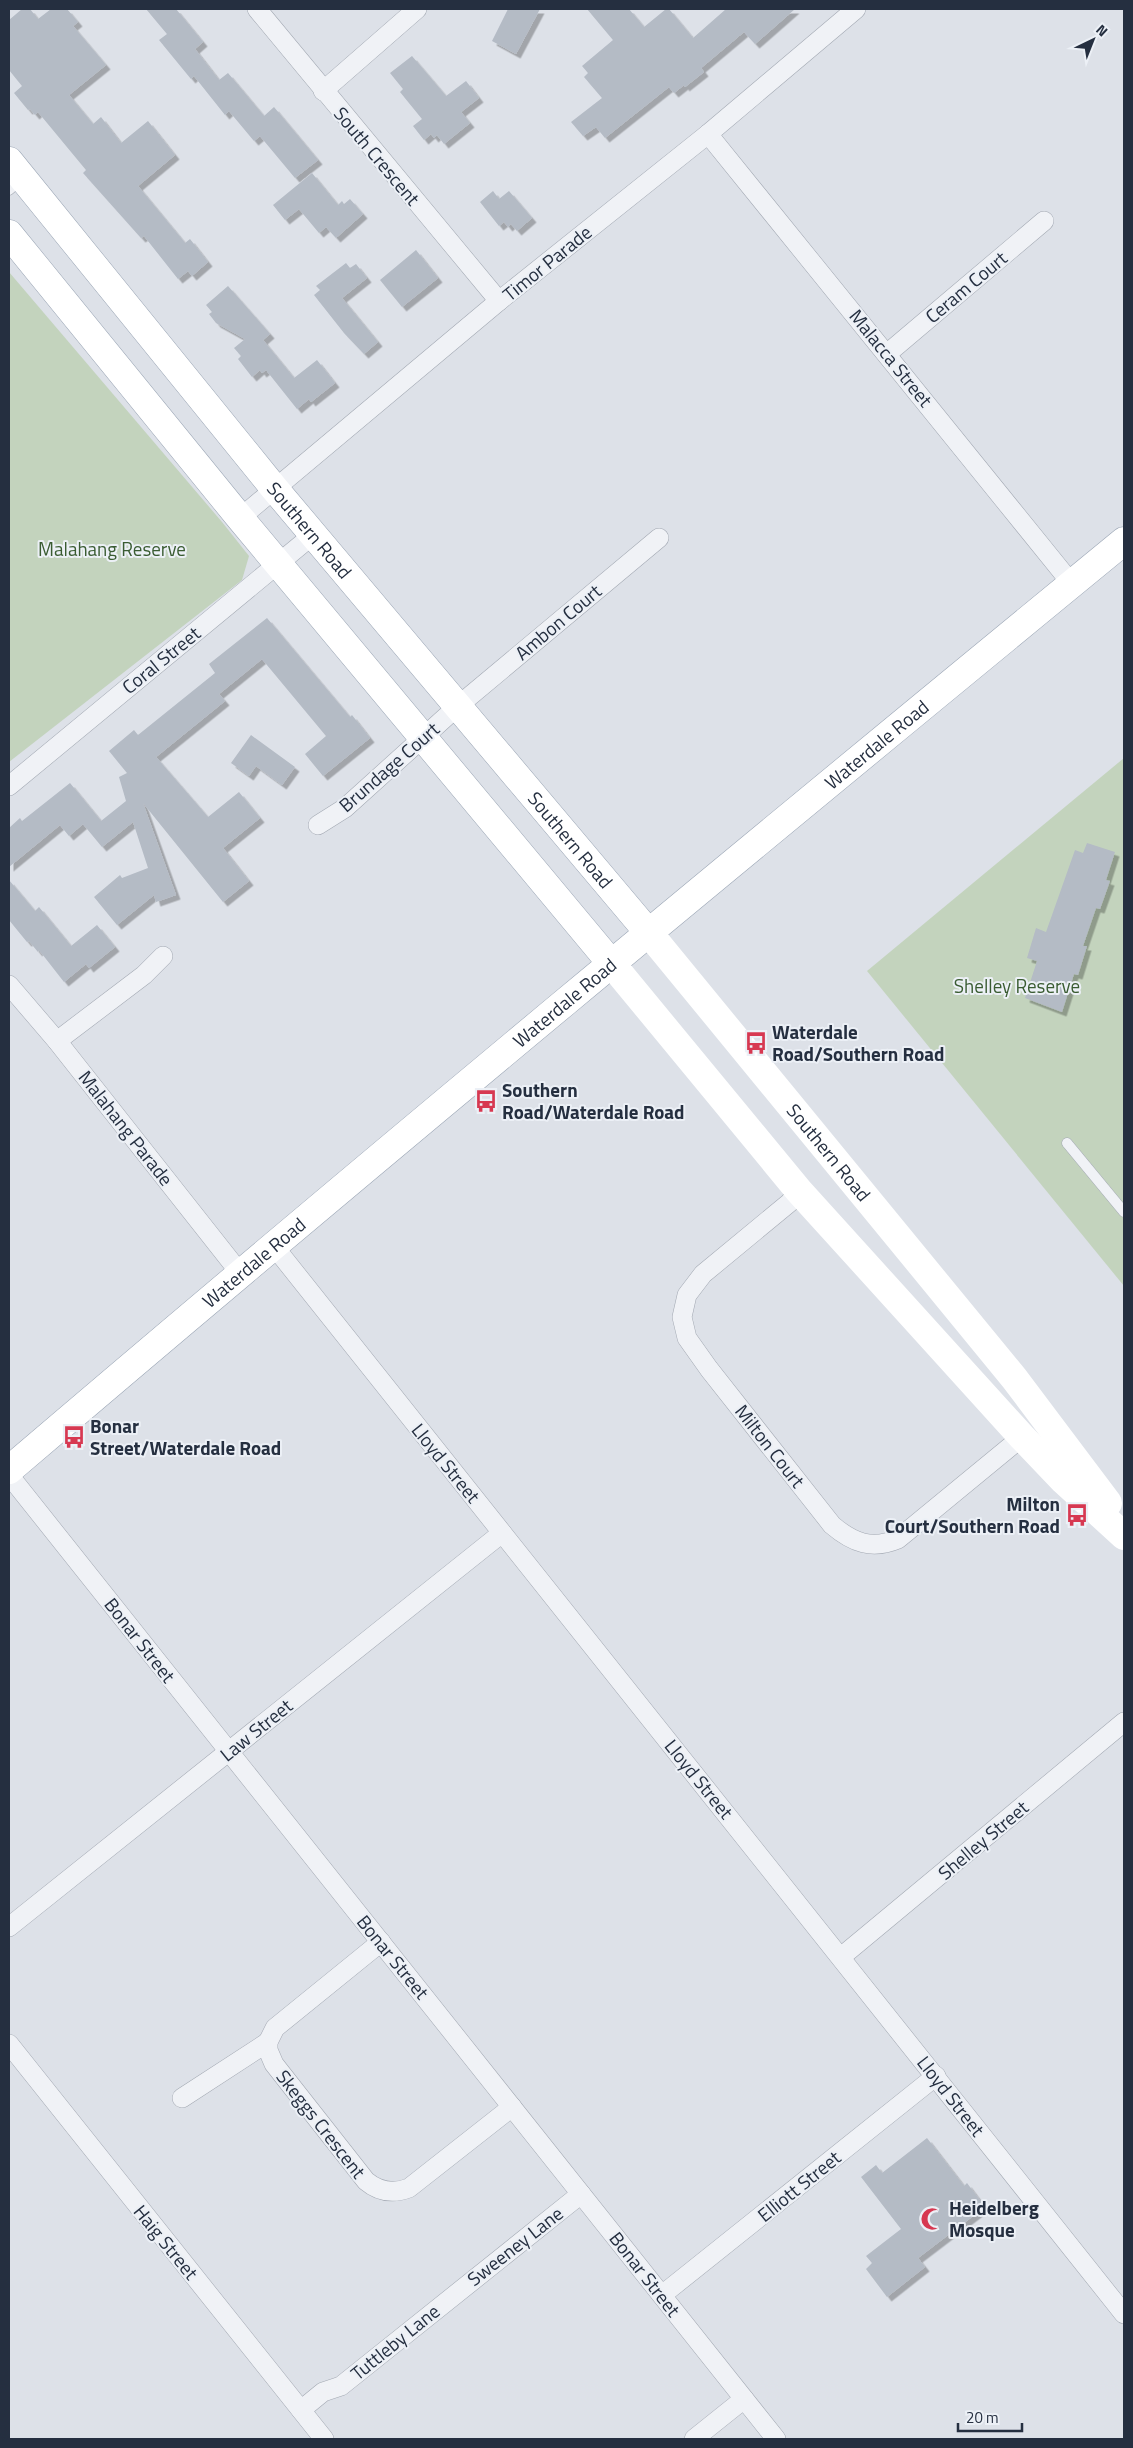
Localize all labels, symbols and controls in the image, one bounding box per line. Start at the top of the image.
north arrow [1068,15,1118,65]
text: N [1091,19,1113,41]
street label: South Crescent [327,100,428,212]
street label: Timor Parade [496,218,597,308]
street label: Ceram Court [918,243,1013,330]
street label: Malacca Street [843,303,940,413]
street label: Southern Road [260,475,359,585]
park label: Malahang Reserve [38,534,186,563]
street label: Ambon Court [508,577,608,667]
street label: Coral Street [115,619,207,700]
street label: Waterdale Road [818,692,935,796]
street label: Brundage Court [332,714,446,819]
street label: Southern Road [521,785,620,894]
street label: Waterdale Road [506,950,623,1054]
park label: Shelley Reserve [954,971,1080,1000]
place label: Waterdale Road/Southern Road [772,1017,944,1068]
bus stop icon: Waterdale Road/Southern Road [743,1030,769,1056]
street label: Malahang Parade [72,1064,181,1192]
place label: Southern Road/Waterdale Road [502,1075,685,1126]
bus stop icon: Southern Road/Waterdale Road [473,1088,499,1114]
street label: Southern Road [780,1097,878,1207]
street label: Waterdale Road [195,1210,312,1314]
street label: Milton Court [728,1398,813,1494]
place label: Bonar Street/Waterdale Road [90,1411,281,1462]
street label: Lloyd Street [405,1416,488,1509]
bus stop icon: Bonar Street/Waterdale Road [61,1424,87,1450]
place label: Milton Court/Southern Road [885,1489,1060,1540]
bus stop icon: Milton Court/Southern Road [1064,1502,1090,1528]
street label: Bonar Street [98,1591,183,1689]
street label: Law Street [213,1691,299,1768]
street label: Lloyd Street [658,1732,741,1825]
street label: Shelley Street [931,1793,1035,1886]
street label: Bonar Street [350,1908,437,2005]
street label: Lloyd Street [911,2049,992,2143]
street label: Skeggs Crescent [270,2063,373,2184]
street label: Elliott Street [751,2143,847,2228]
place label: Heidelberg Mosque [949,2193,1039,2244]
street label: Haig Street [127,2198,206,2286]
street label: Sweeney Lane [460,2199,569,2292]
mosque icon: Heidelberg Mosque [919,2206,945,2232]
street label: Bonar Street [603,2225,688,2323]
street label: Tuttleby Lane [344,2297,446,2387]
scale bar [958,2400,1022,2432]
text: 20 m [966,2406,999,2429]

